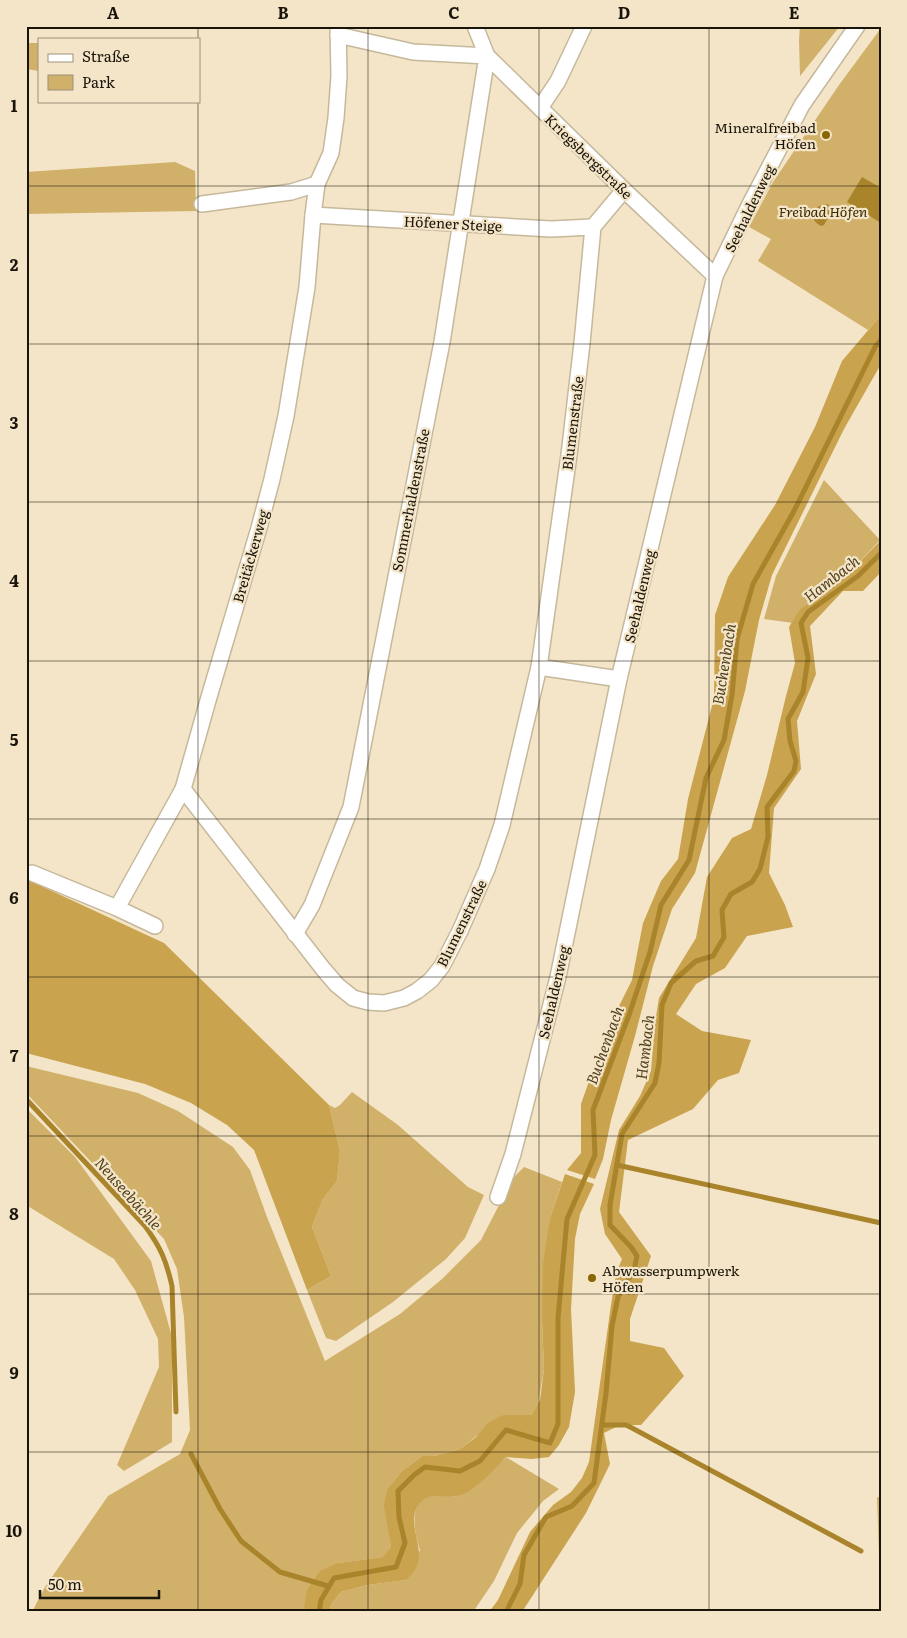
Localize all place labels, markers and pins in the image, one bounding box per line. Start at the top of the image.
place label: Mineralfreibad Höfen [714,117,816,153]
marker: Mineralfreibad Höfen [820,129,832,141]
place label: Abwasserpumpwerk Höfen [602,1260,740,1296]
marker: Abwasserpumpwerk Höfen [586,1272,598,1284]

